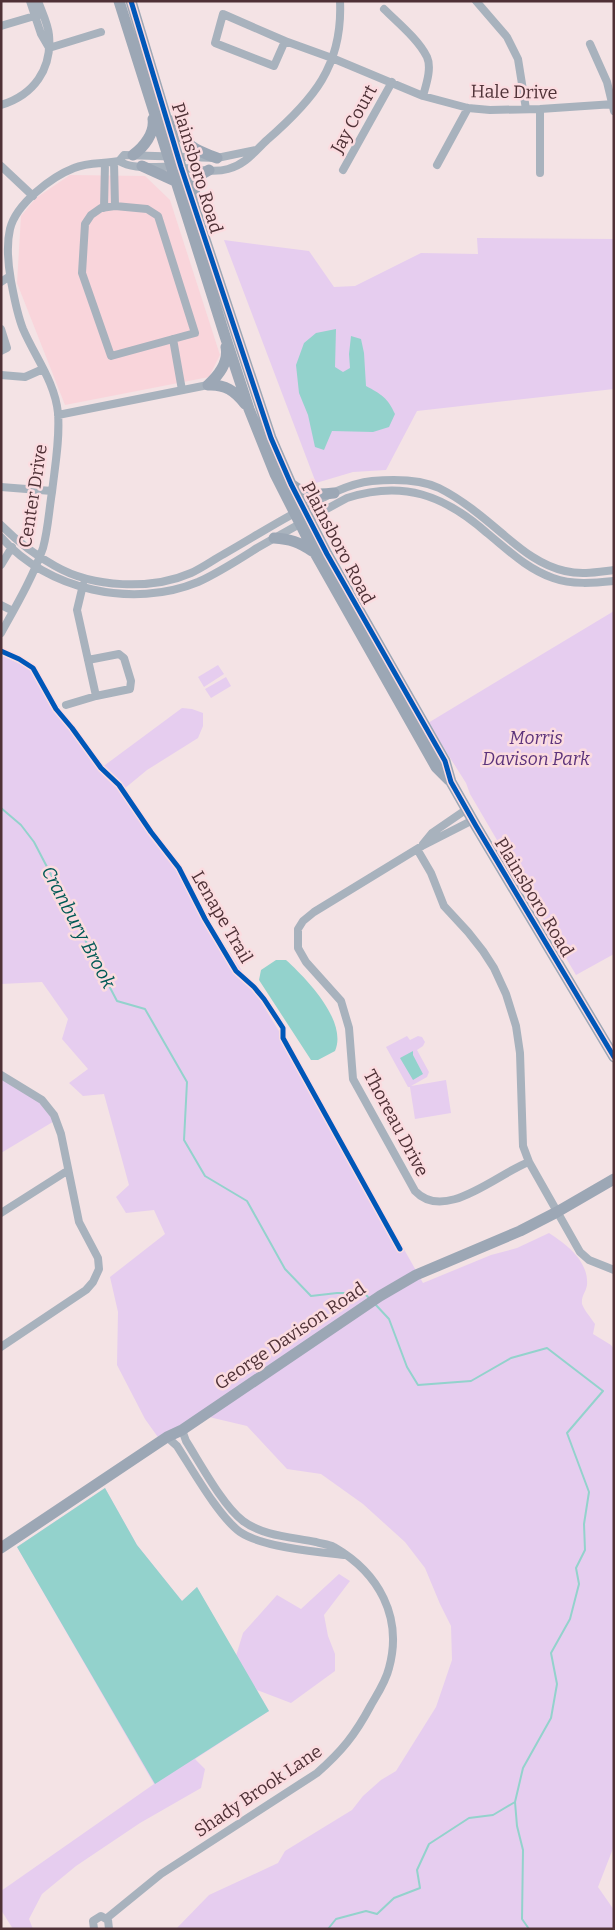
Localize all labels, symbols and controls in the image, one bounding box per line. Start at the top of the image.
street label: Jay Court [326,80,382,158]
street label: Hale Drive [470,80,558,104]
street label: Plainsboro Road [167,100,227,236]
street label: Center Drive [14,443,52,549]
street label: Plainsboro Road [297,478,380,608]
park label: Morris Davison Park [482,727,590,770]
street label: Plainsboro Road [490,833,578,961]
water label: Cranbury Brook [37,862,121,993]
street label: Lenape Trail [187,867,257,967]
street label: Thoreau Drive [359,1066,433,1180]
street label: George Davison Road [210,1277,370,1395]
street label: Shady Brook Lane [190,1740,326,1842]

